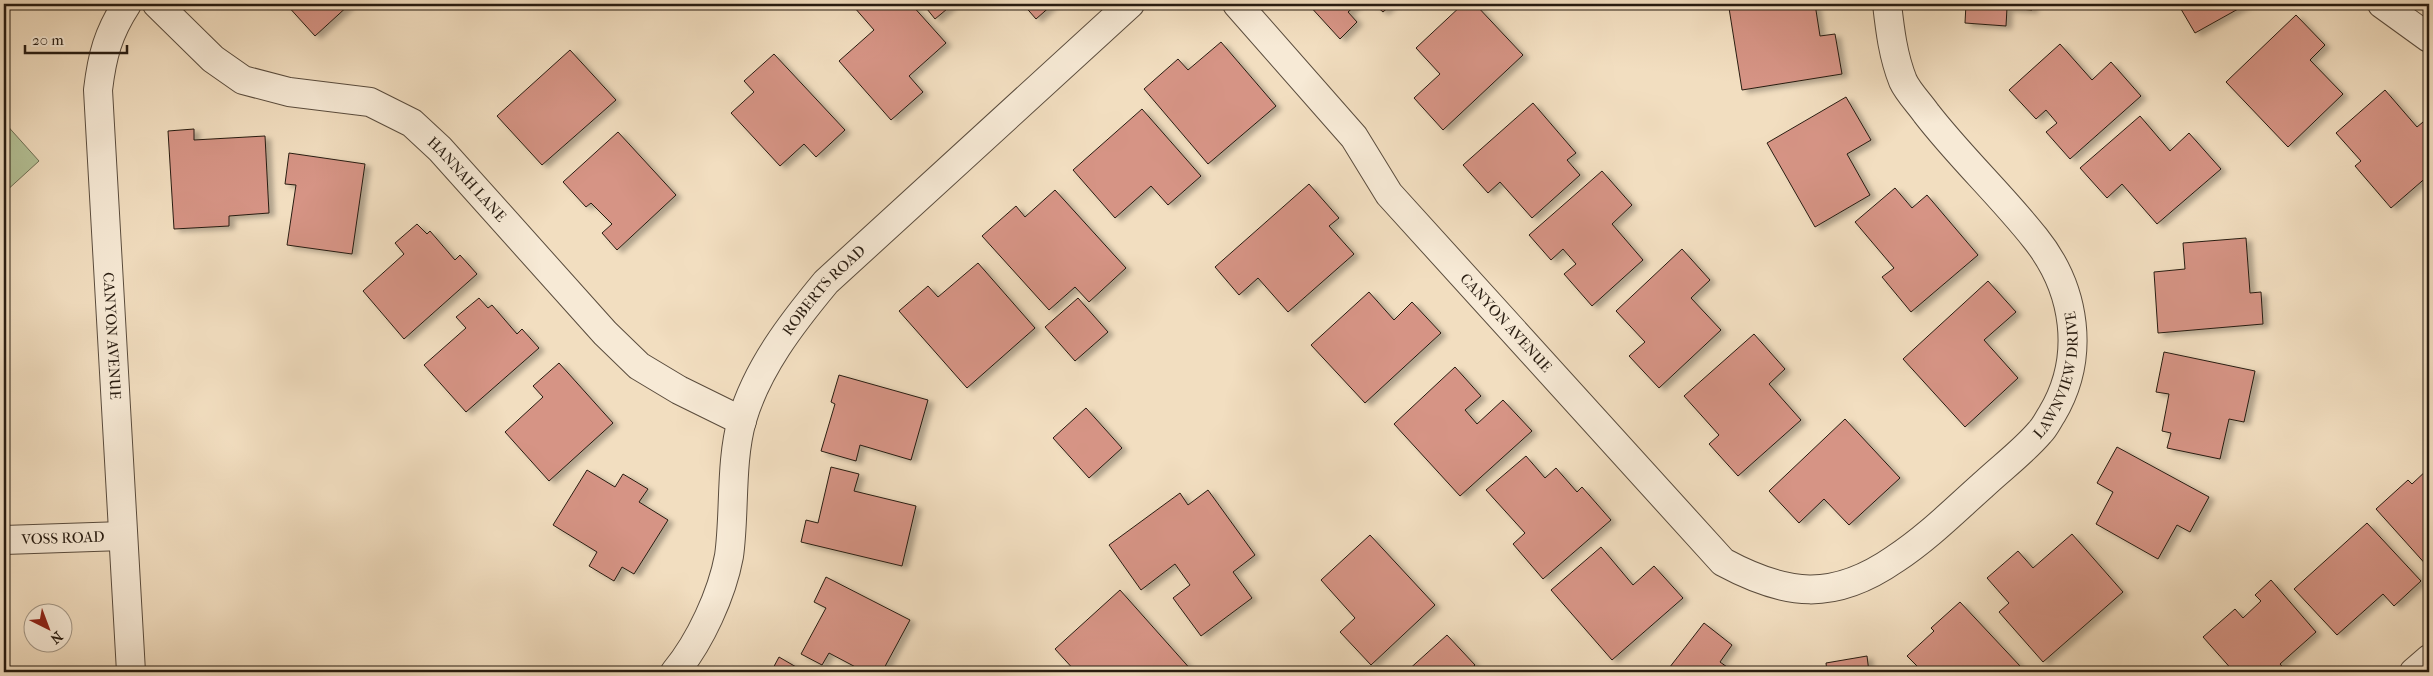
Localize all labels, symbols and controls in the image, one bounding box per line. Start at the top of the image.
scale bar [25,22,128,54]
text: 20 m [32,31,64,49]
street label: HANNAH LANE [424,133,510,226]
street label: ROBERTS ROAD [778,241,869,339]
street label: CANYON AVENUE [1456,270,1555,376]
street label: CANYON AVENUE [99,272,125,400]
street label: LAWNVIEW DRIVE [2029,310,2082,442]
street label: VOSS ROAD [20,528,105,548]
north arrow [22,604,72,654]
text: N [46,627,66,647]

